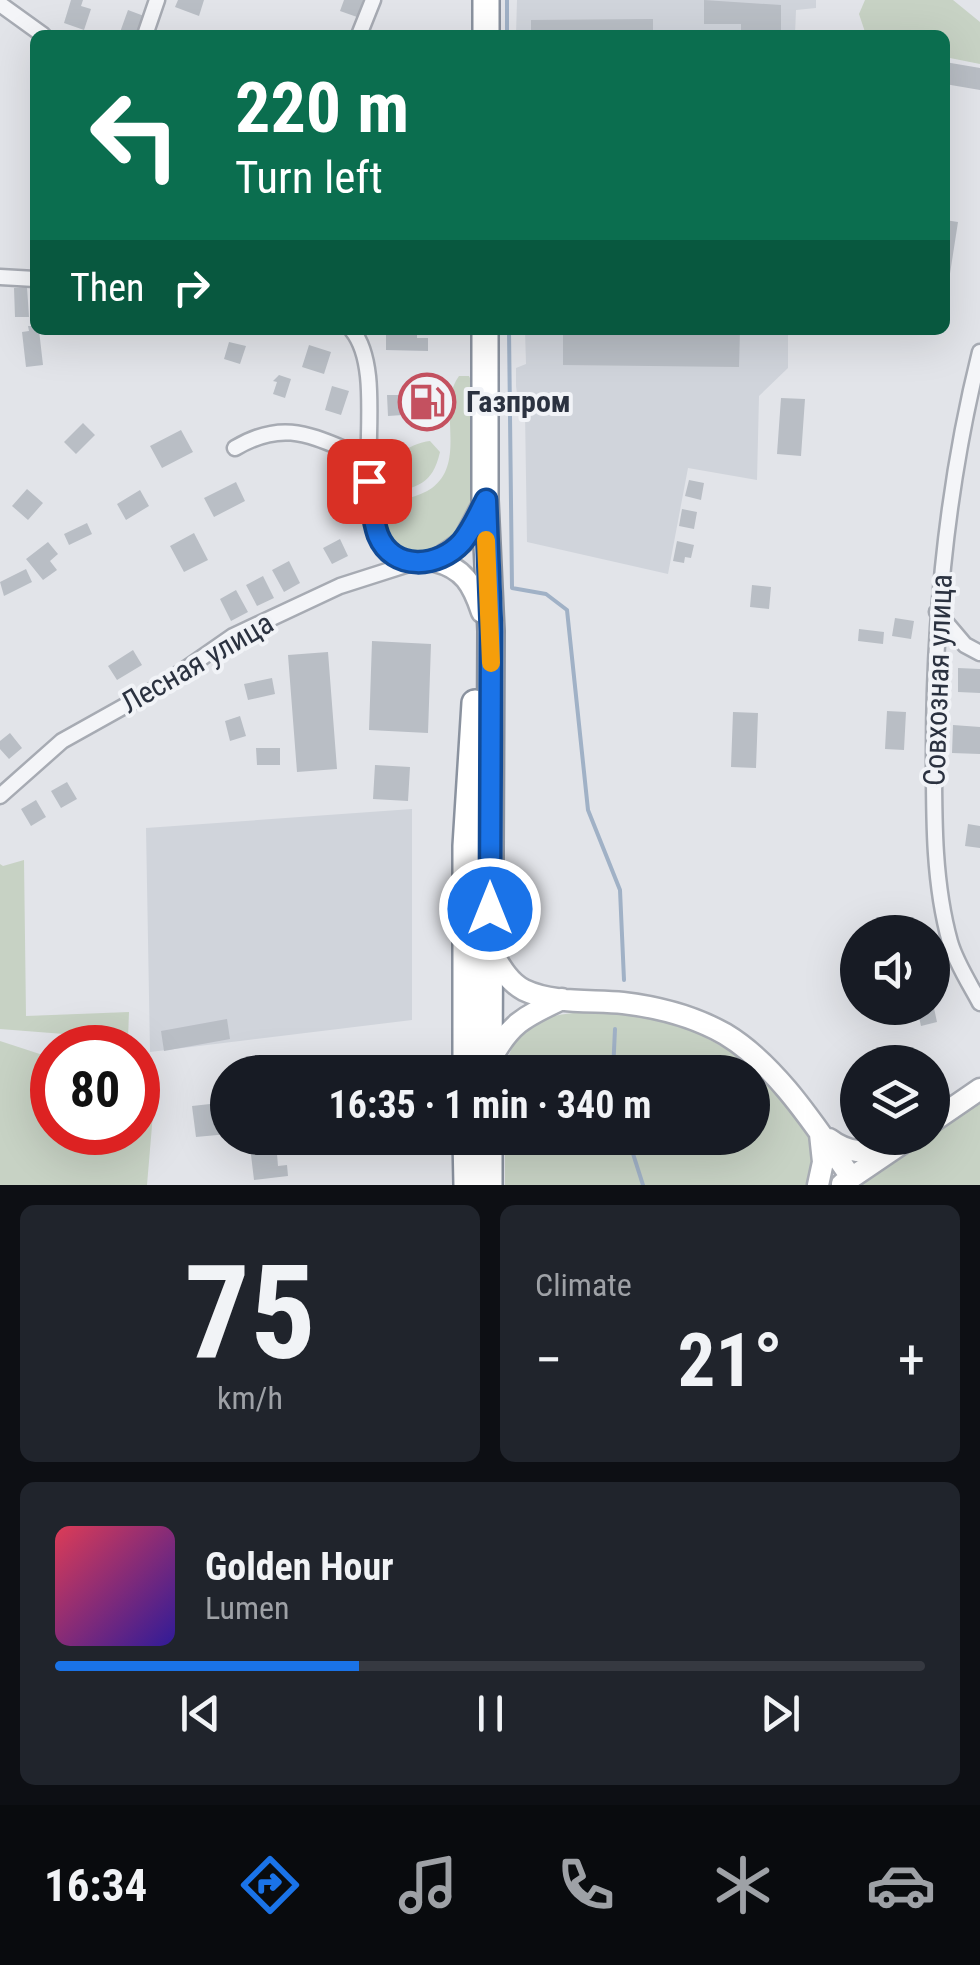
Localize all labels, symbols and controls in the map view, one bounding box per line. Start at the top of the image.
text: 220 m [235,67,409,149]
icon: left [70,70,200,200]
text: Turn left [235,151,383,204]
icon: right [164,260,219,315]
text: Then [70,266,144,310]
fuel station icon: Газпром [397,372,457,432]
place label: Газпром [466,384,571,419]
pin [327,439,412,524]
icon: arrive [342,454,397,509]
street label: Совхозная улица [916,573,959,787]
street label: Лесная улица [114,605,279,720]
position arrow [438,857,542,961]
map controls [840,915,950,1155]
button: sound [840,915,950,1025]
speed limit sign: 80 [30,1025,160,1155]
button: layers [840,1045,950,1155]
text: 16:35 · 1 min · 340 m [329,1083,651,1127]
text: 75 [184,1237,316,1390]
text: Climate [535,1266,632,1304]
text: 21° [678,1316,783,1404]
text: − [535,1328,563,1392]
text: + [898,1328,925,1392]
text: km/h [217,1379,283,1417]
text: Golden Hour [205,1545,394,1589]
text: Lumen [205,1589,290,1627]
icon: previous [173,1686,228,1741]
icon: pause [463,1686,518,1741]
icon: next [753,1686,808,1741]
icon: directions [235,1850,305,1920]
icon: music [393,1850,463,1920]
icon: phone [551,1850,621,1920]
icon: climate [708,1850,778,1920]
icon: car [866,1850,936,1920]
text: 16:34 [44,1859,147,1912]

